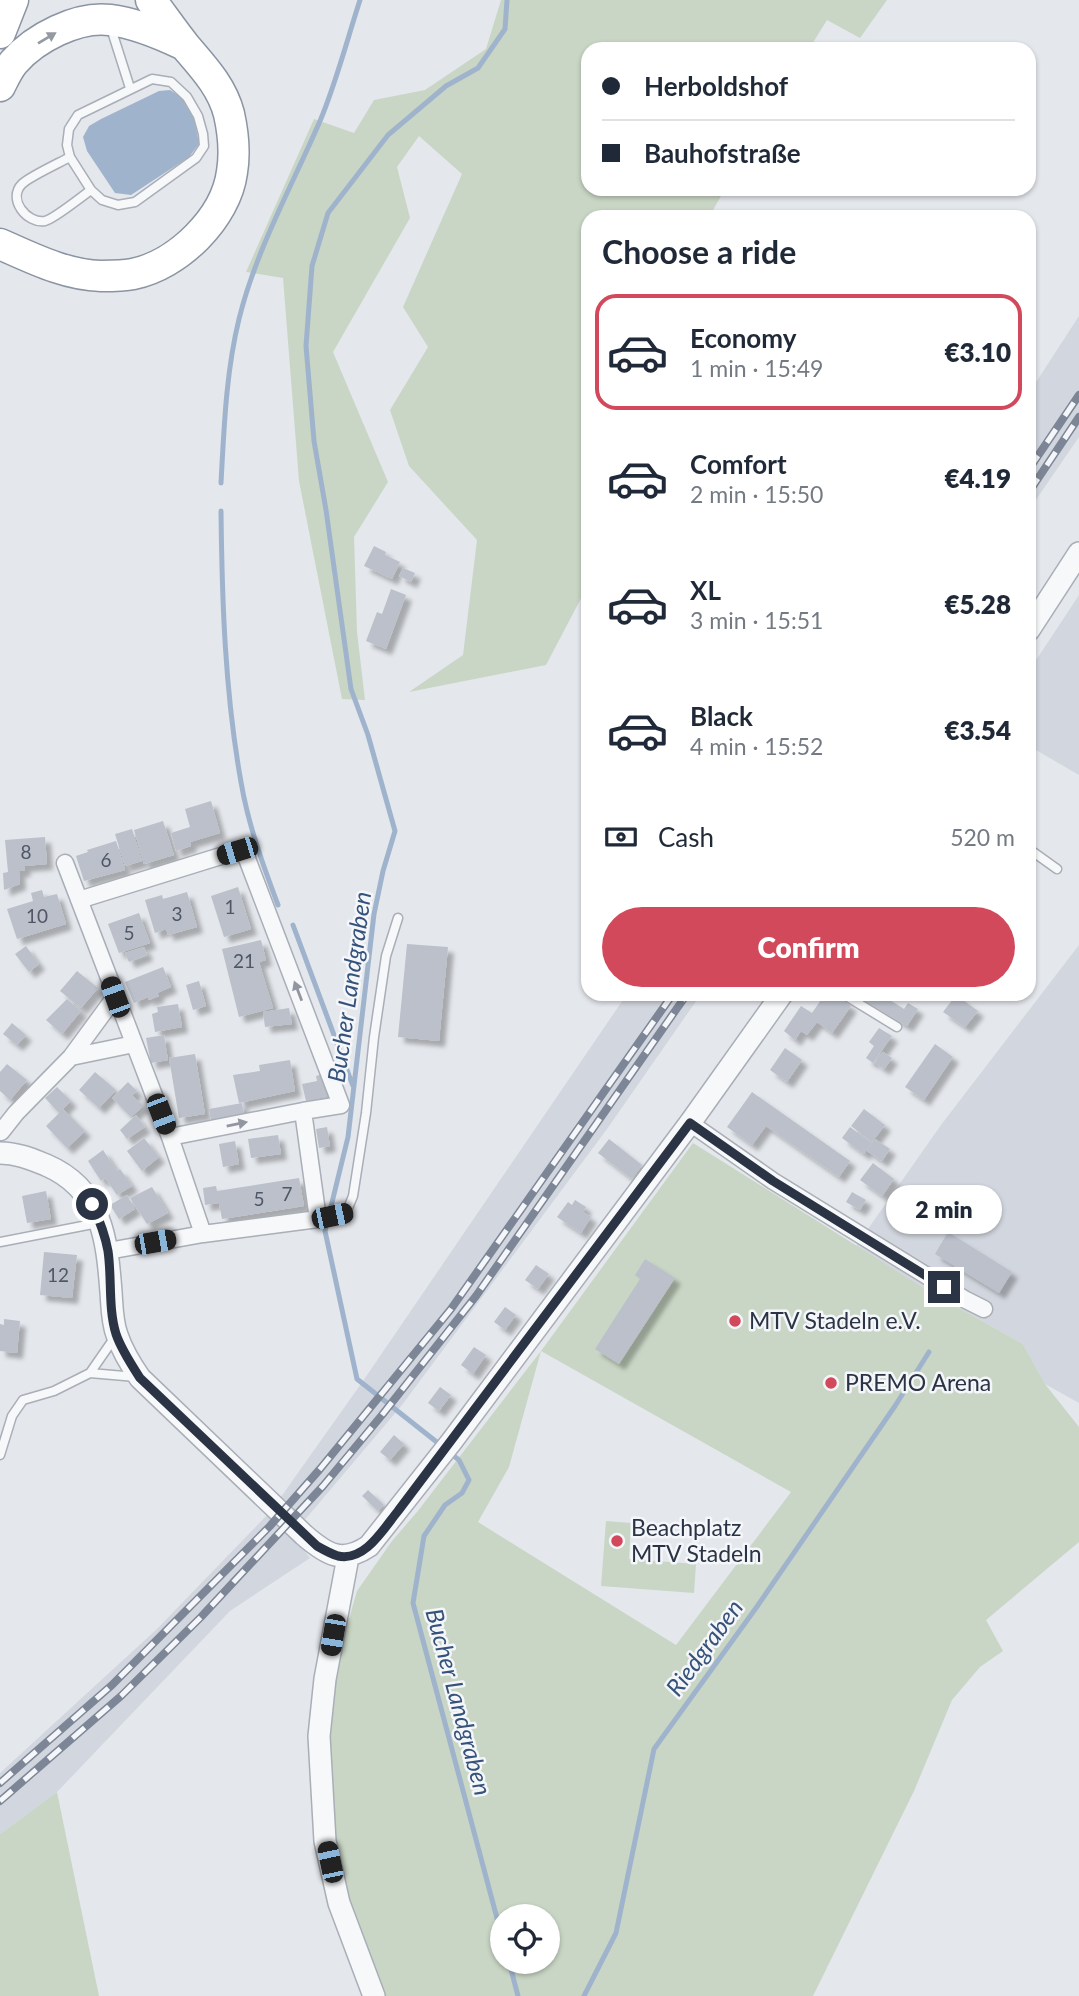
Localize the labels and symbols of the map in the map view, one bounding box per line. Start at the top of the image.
one-way arrow [37,31,56,44]
car [214,835,261,867]
house number: 8 [20,840,32,863]
house number: 6 [100,848,112,871]
water label: Bucher Landgraben [321,890,376,1084]
house number: 1 [224,895,236,918]
house number: 3 [171,902,183,925]
house number: 10 [26,904,48,927]
house number: 5 [123,921,135,944]
house number: 21 [233,949,255,972]
car [98,974,133,1020]
one-way arrow [292,981,303,1002]
car [144,1091,179,1137]
one-way arrow [226,1118,248,1129]
house number: 7 [281,1182,293,1205]
callout: 2 min [886,1186,1002,1234]
house number: 5 [253,1187,265,1210]
route start [76,1188,108,1220]
car [310,1201,355,1231]
car [133,1228,178,1256]
house number: 12 [47,1263,69,1286]
route end [928,1271,960,1303]
place label: MTV Stadeln e.V. [749,1306,921,1334]
marker: MTV Stadeln e.V. [727,1313,743,1329]
place label: PREMO Arena [845,1368,991,1396]
marker: PREMO Arena [823,1375,839,1391]
place label: Beachplatz MTV Stadeln [631,1513,762,1567]
marker: Beachplatz MTV Stadeln [609,1533,625,1549]
water label: Riedgraben [659,1593,748,1701]
water label: Bucher Landgraben [421,1605,498,1798]
car [320,1612,347,1658]
car [316,1839,345,1885]

